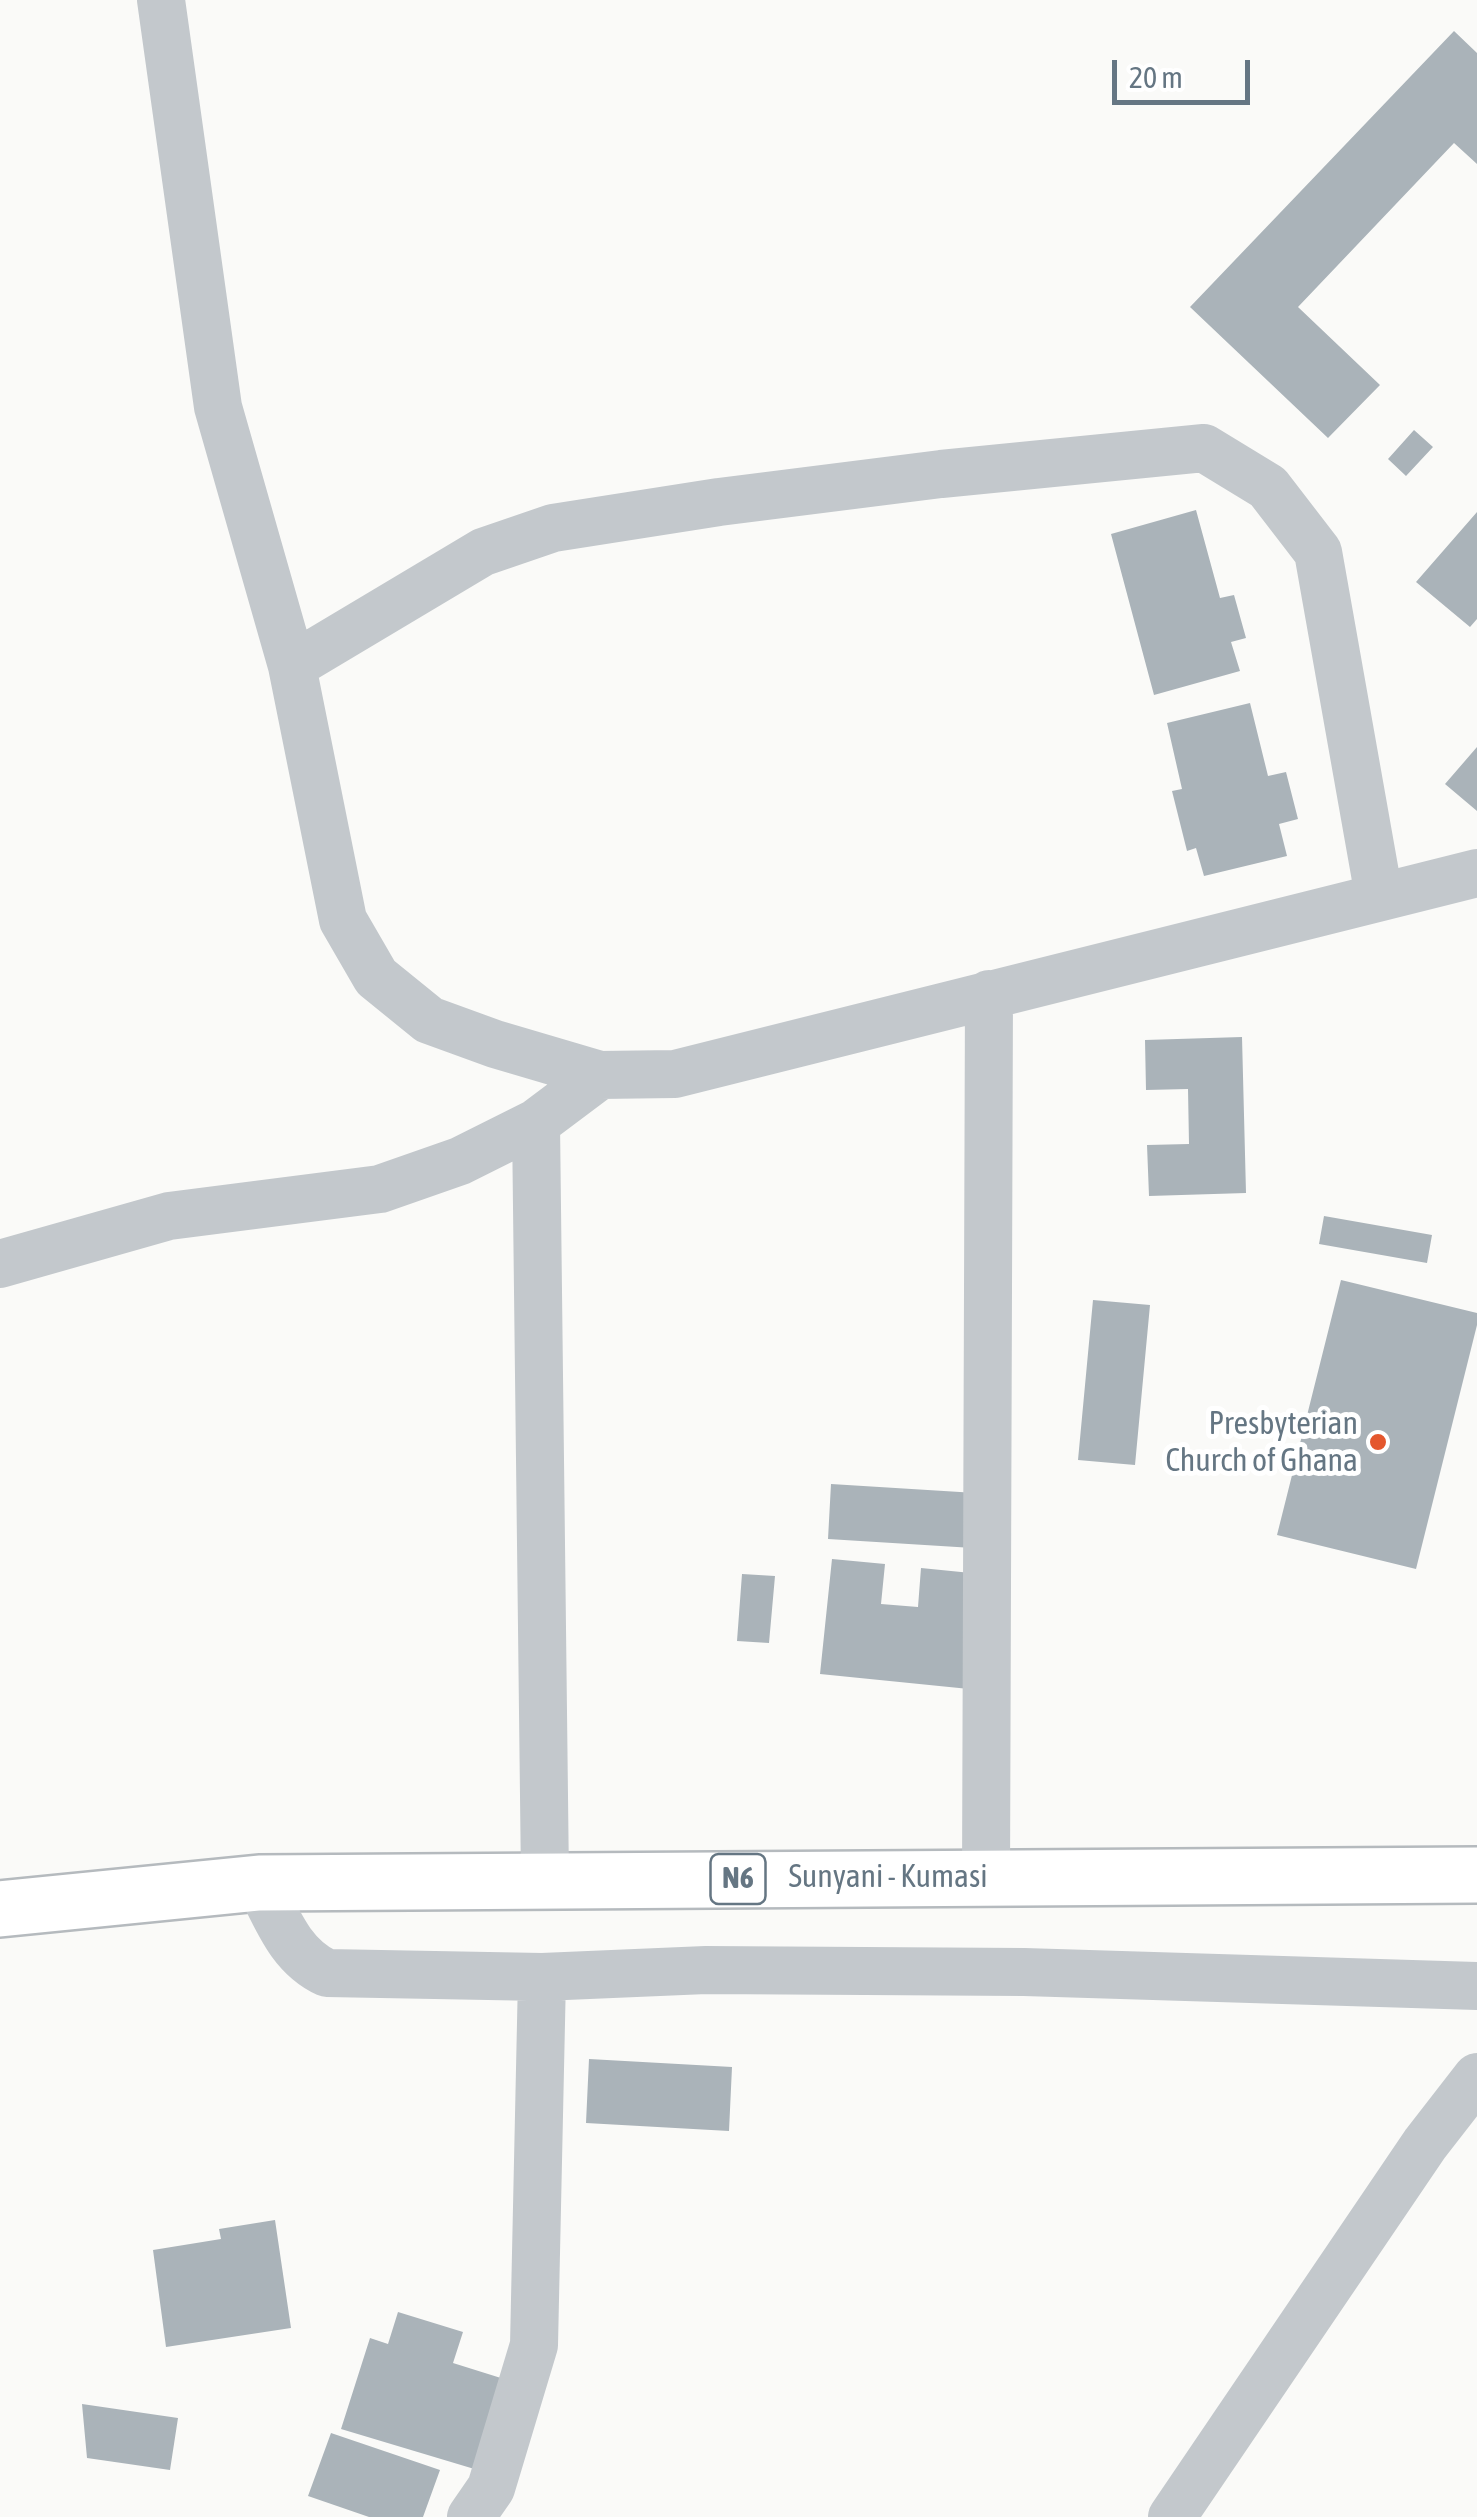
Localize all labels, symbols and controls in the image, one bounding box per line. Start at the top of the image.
scale bar [1117,40,1254,102]
text: 20 m [1129,60,1183,94]
place label: Presbyterian Church of Ghana [1165,1405,1358,1480]
marker: Presbyterian Church of Ghana [1367,1431,1389,1453]
road number: N6 [710,1854,766,1904]
street label: Sunyani - Kumasi [788,1858,988,1896]

